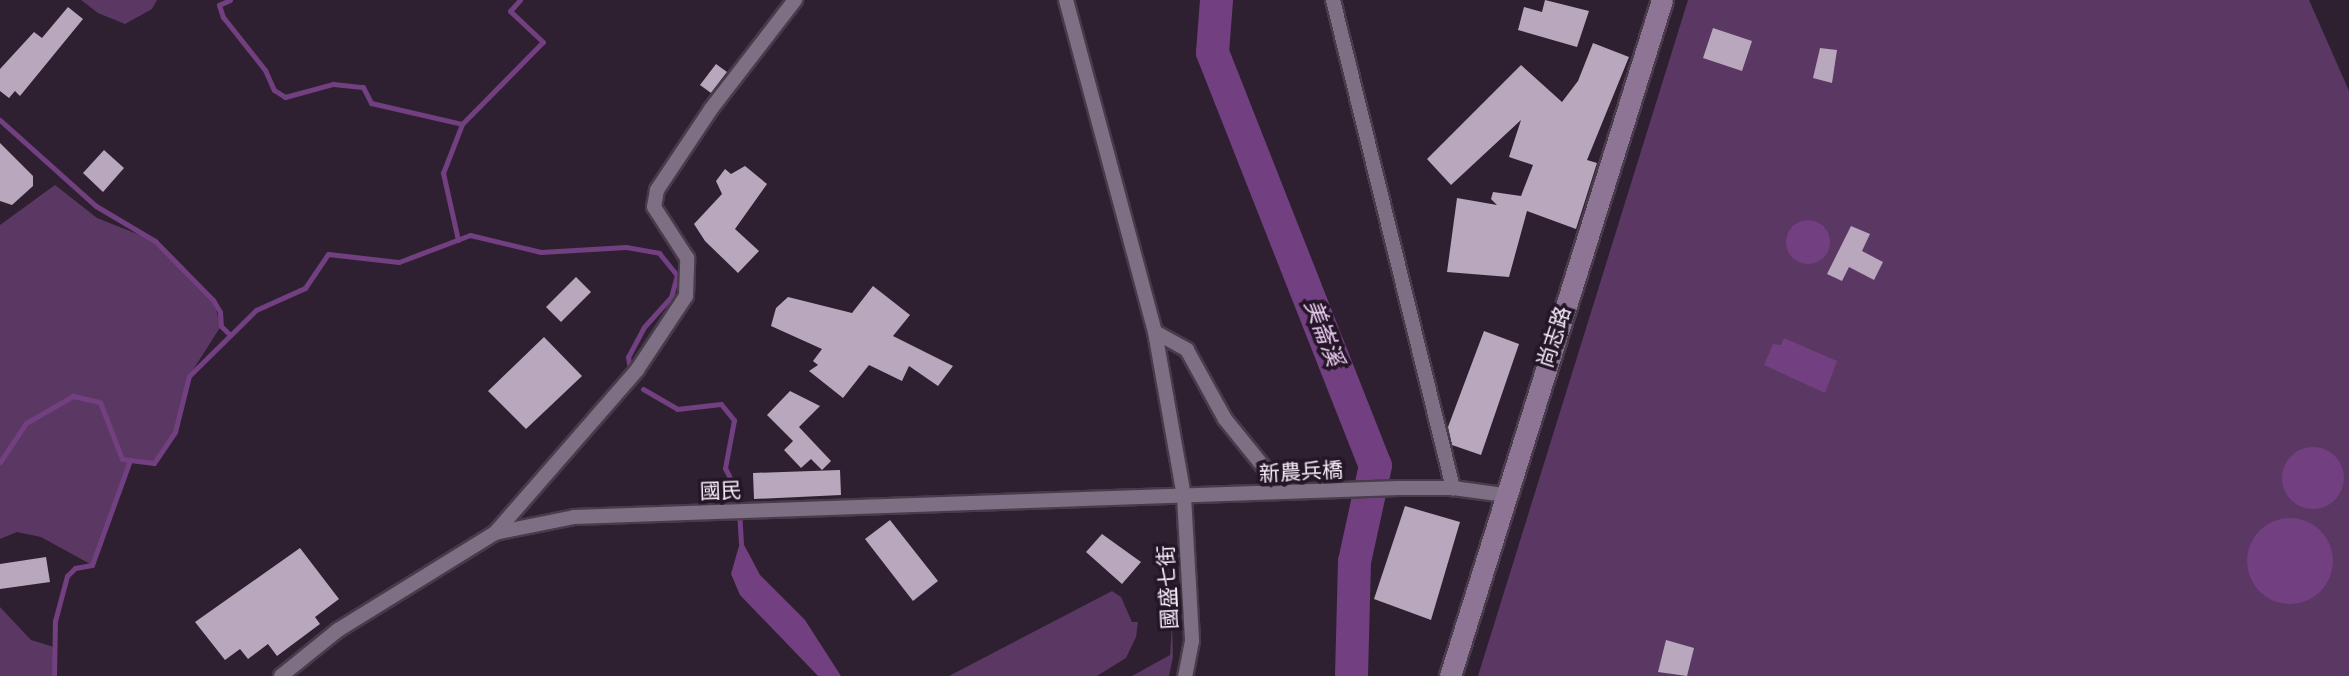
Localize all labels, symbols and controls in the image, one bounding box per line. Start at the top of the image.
water label: 美崙溪 [1298,296,1348,370]
street label: 尚志路 [1532,303,1576,371]
street label: 新農兵橋 [1258,457,1344,487]
street label: 國民 [700,478,742,504]
street label: 國盛七街 [1153,544,1183,630]

